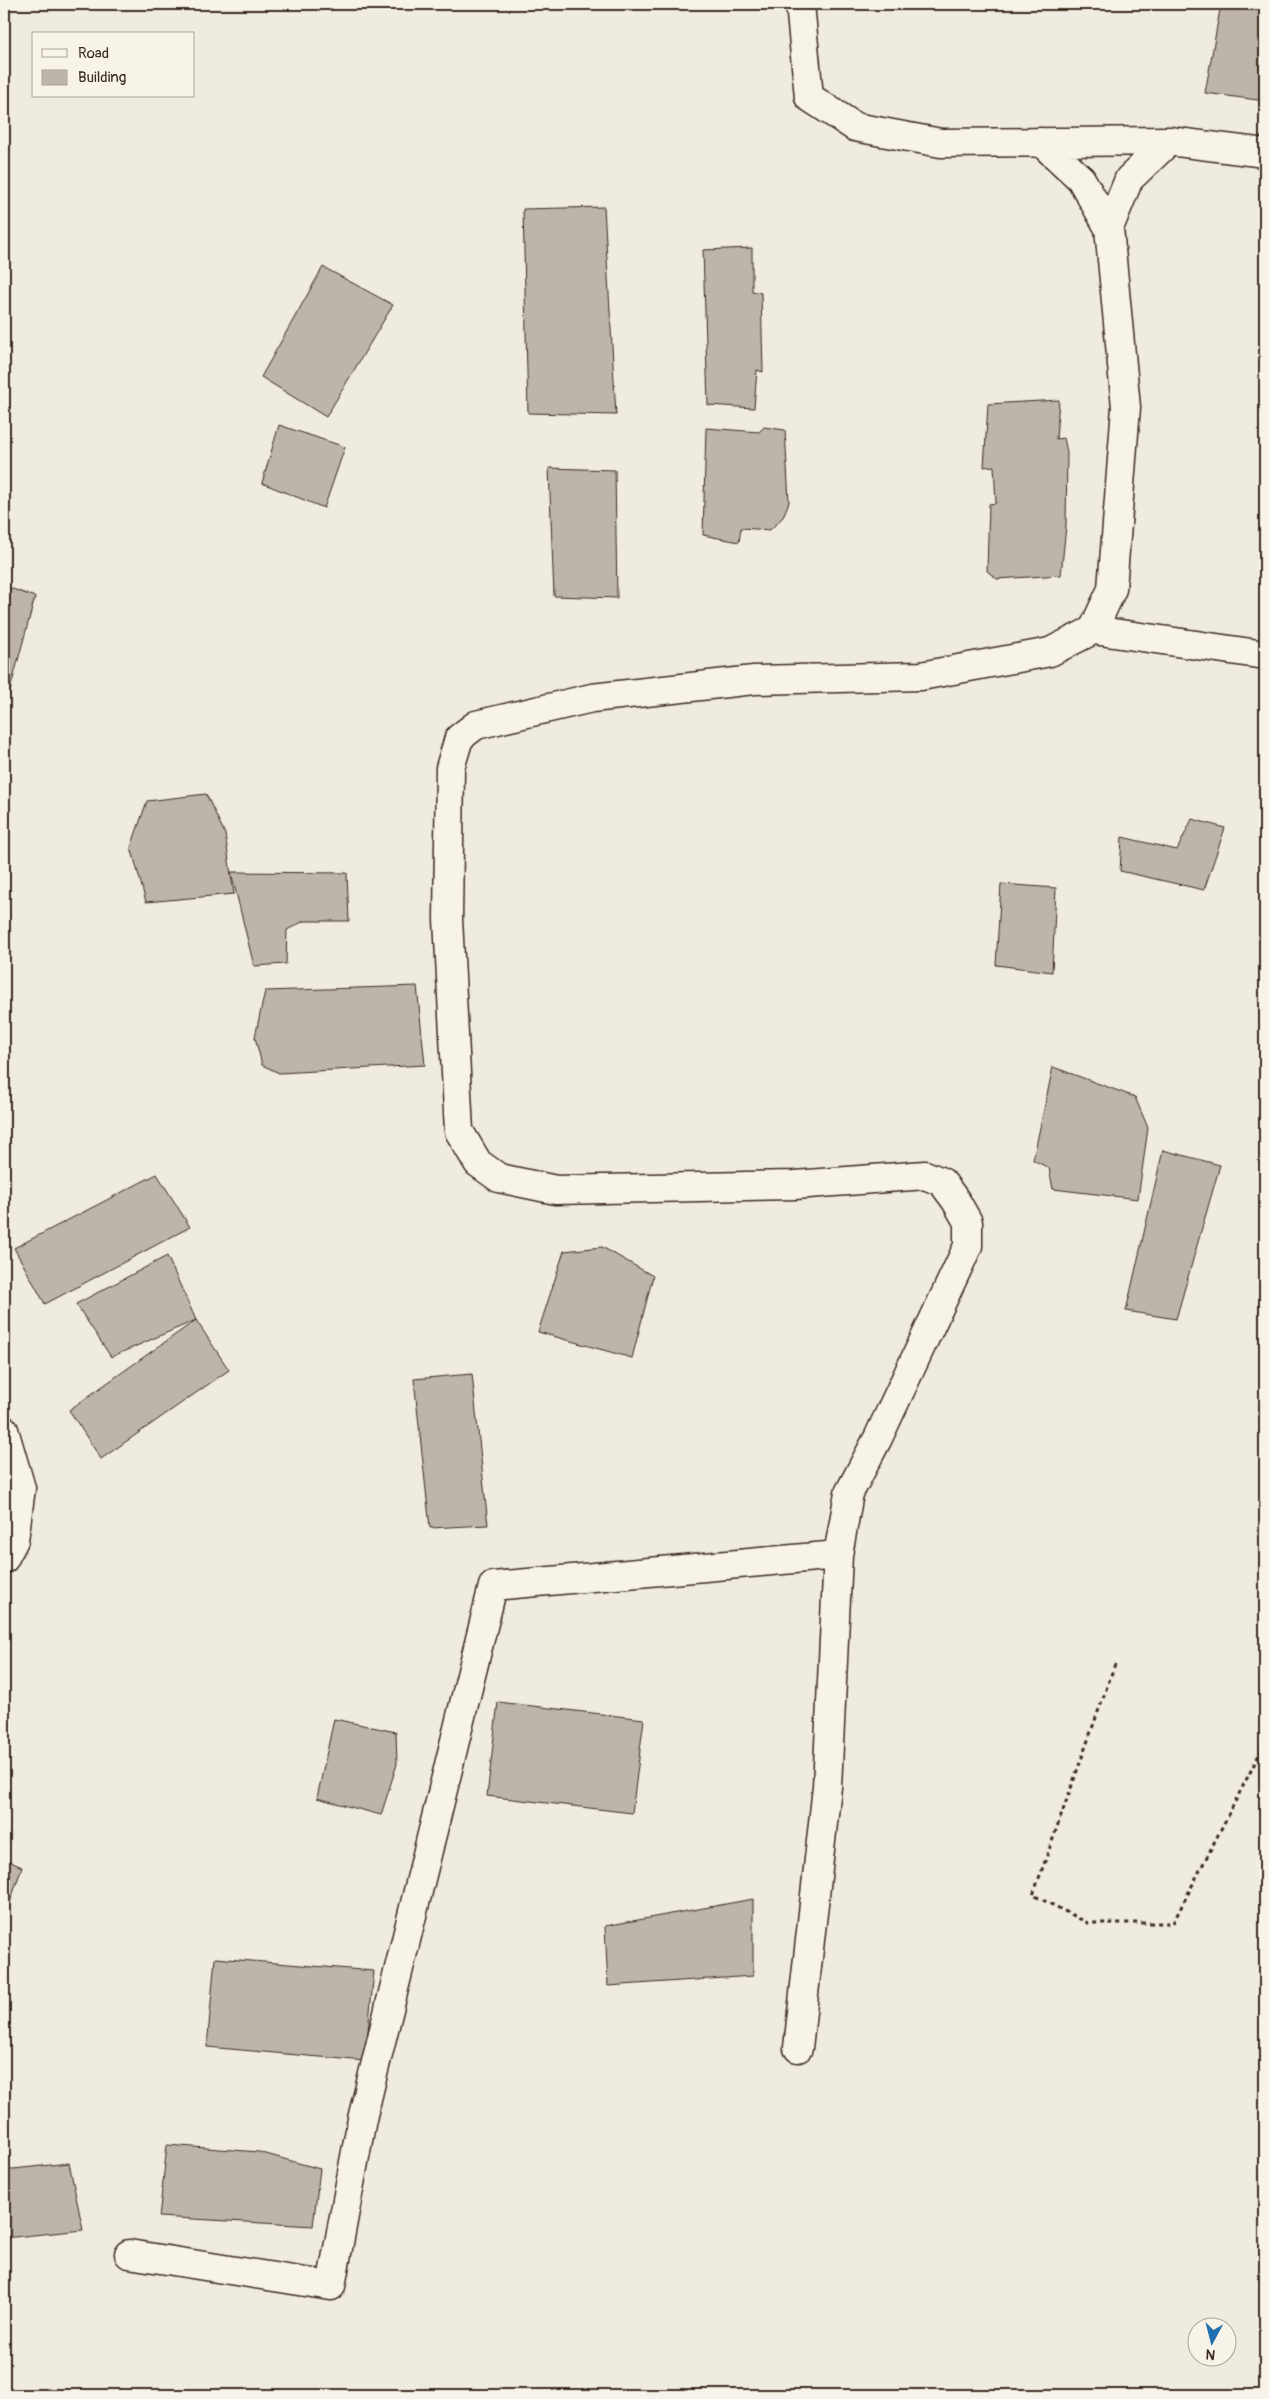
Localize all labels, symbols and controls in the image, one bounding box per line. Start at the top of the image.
legend [32,32,195,98]
text: Road [78,44,109,63]
text: Building [78,68,126,87]
north arrow [1186,2316,1236,2366]
text: N [1205,2345,1216,2363]

